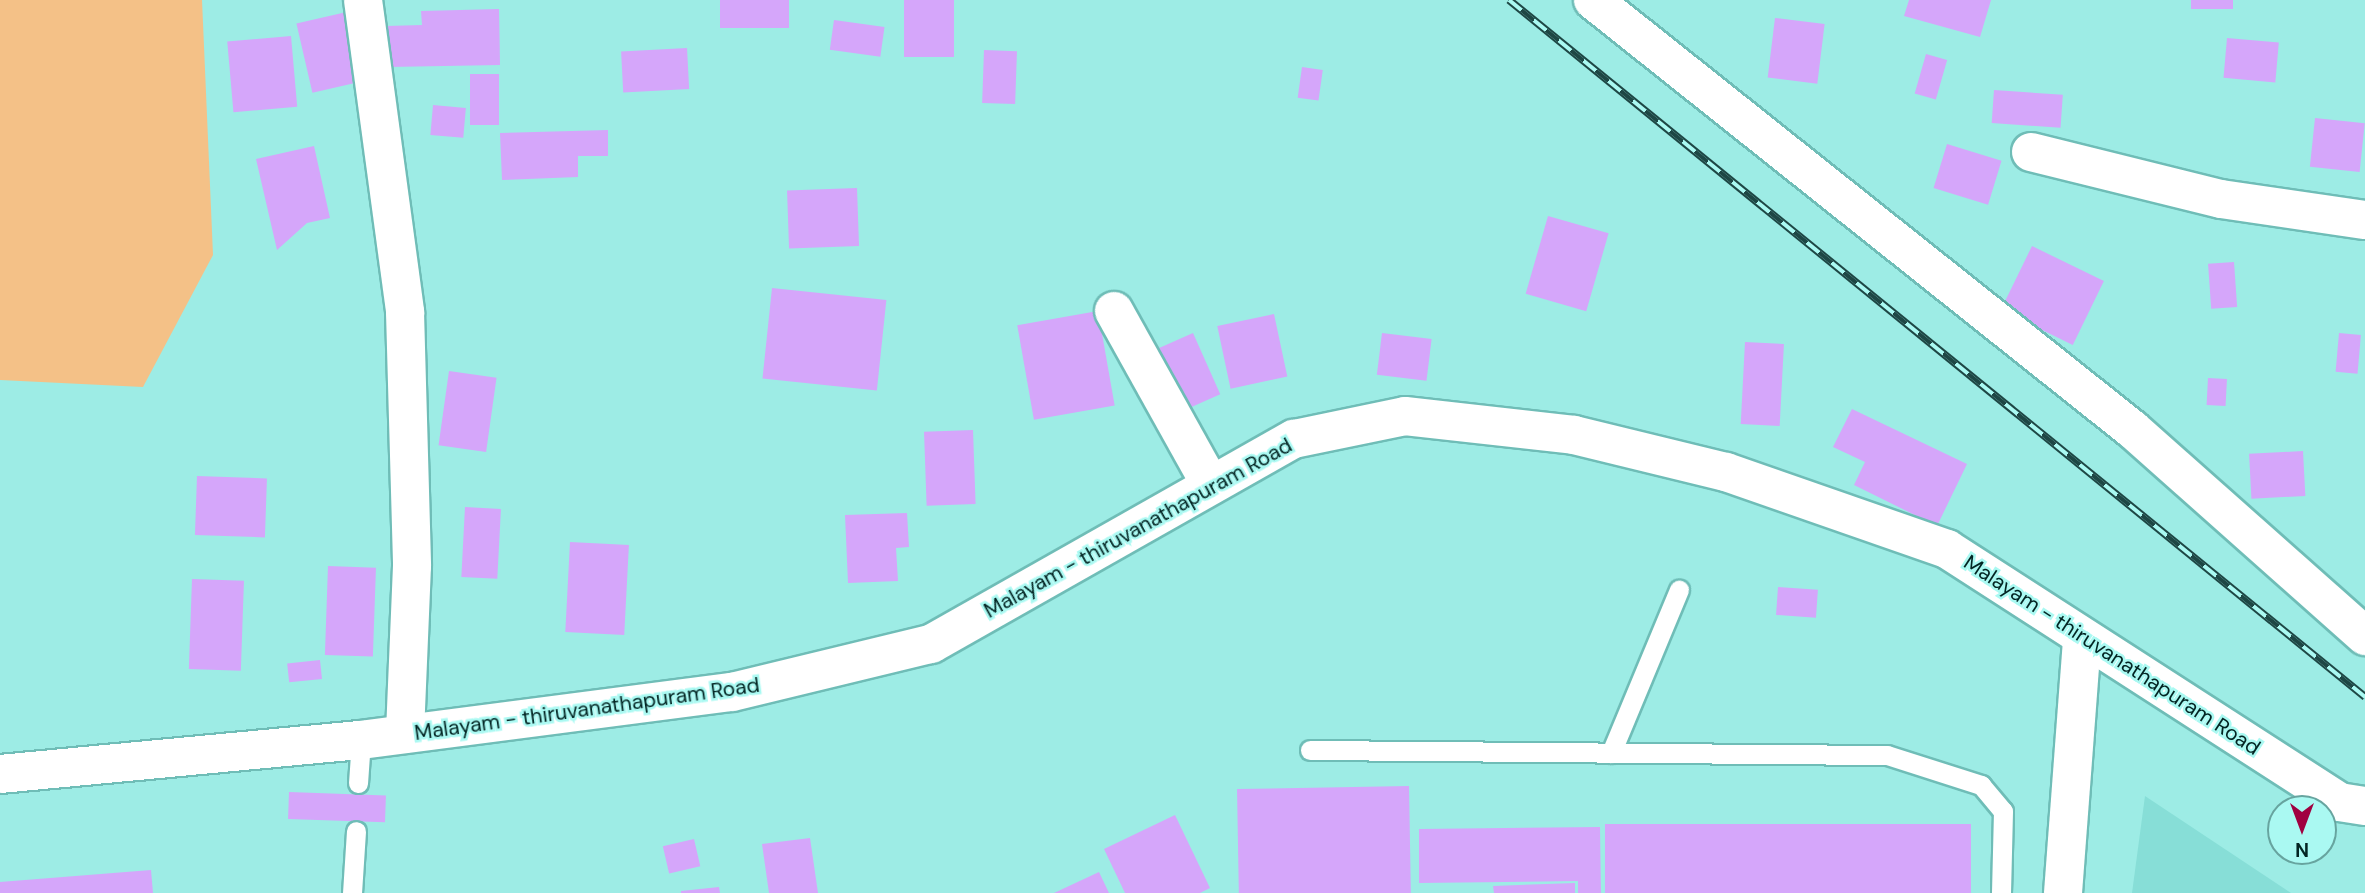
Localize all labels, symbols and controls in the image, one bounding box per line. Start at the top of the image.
street label: Malayam - thiruvanathapuram Road [980,433,1296,623]
street label: Malayam - thiruvanathapuram Road [1959,550,2265,760]
street label: Malayam - thiruvanathapuram Road [413,672,761,746]
north arrow [2267,795,2337,865]
text: N [2295,837,2309,862]

